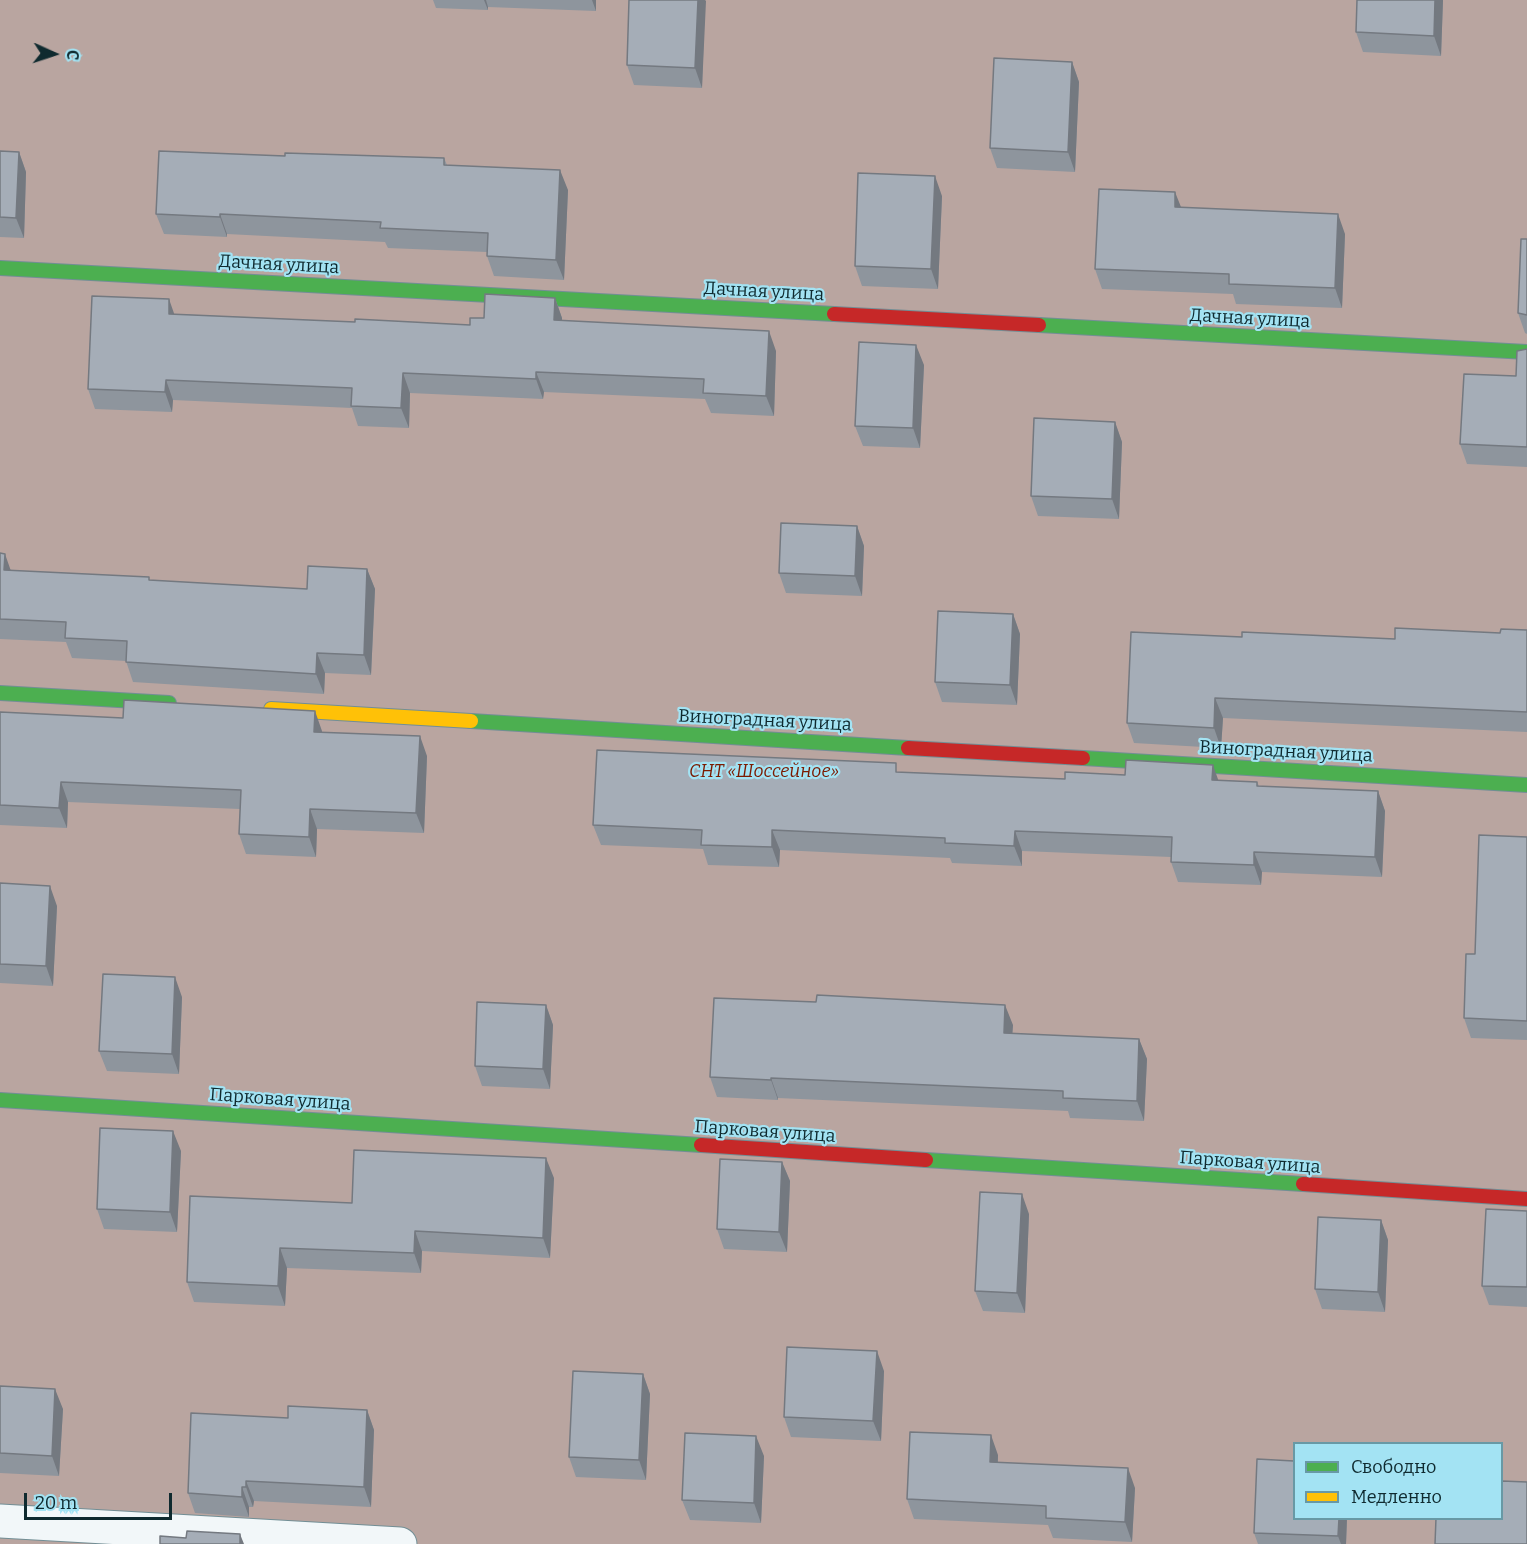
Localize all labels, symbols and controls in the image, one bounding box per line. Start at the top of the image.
north arrow [24,24,84,84]
text: С [63,49,82,61]
street label: Дачная улица [218,251,340,279]
street label: Дачная улица [703,278,825,306]
street label: Дачная улица [1189,305,1311,333]
street label: Виноградная улица [678,706,852,736]
street label: Виноградная улица [1199,737,1373,767]
park label: СНТ «Шоссейное» [689,761,839,783]
street label: Парковая улица [209,1084,351,1116]
street label: Парковая улица [694,1116,836,1148]
street label: Парковая улица [1179,1147,1321,1179]
legend [1293,1442,1503,1520]
text: Свободно [1351,1456,1436,1478]
scale bar [27,1481,176,1519]
text: Медленно [1351,1486,1442,1508]
text: 20 m [35,1492,77,1514]

